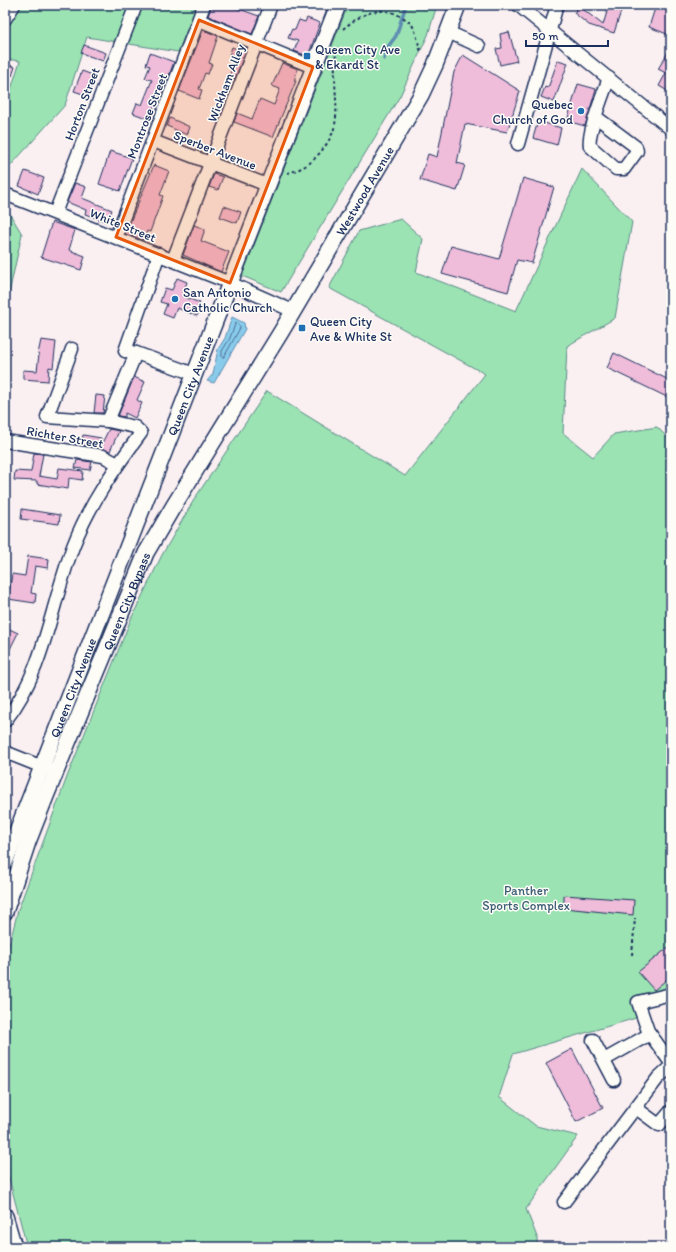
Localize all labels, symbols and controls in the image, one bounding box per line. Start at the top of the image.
scale bar [526,22,608,48]
text: 50 m [532,29,558,43]
street label: Wickham Alley [204,42,248,124]
place label: Queen City Ave & Ekardt St [315,42,400,72]
marker: Queen City Ave & Ekardt St [302,51,312,61]
street label: Horton Street [61,65,103,143]
street label: Montrose Street [124,71,170,161]
place label: Quebec Church of God [492,97,573,127]
marker: Quebec Church of God [576,106,586,116]
street label: Sperber Avenue [171,127,259,173]
street label: Westwood Avenue [332,143,397,238]
street label: White Street [88,205,158,245]
place label: San Antonio Catholic Church [183,285,273,315]
marker: San Antonio Catholic Church [170,294,180,304]
place label: Queen City Ave & White St [310,314,392,344]
marker: Queen City Ave & White St [297,323,307,333]
street label: Queen City Avenue [164,334,216,438]
street label: Richter Street [25,423,105,451]
street label: Queen City Bypass [99,550,153,652]
street label: Queen City Avenue [47,636,99,740]
park label: Panther Sports Complex [482,883,570,913]

